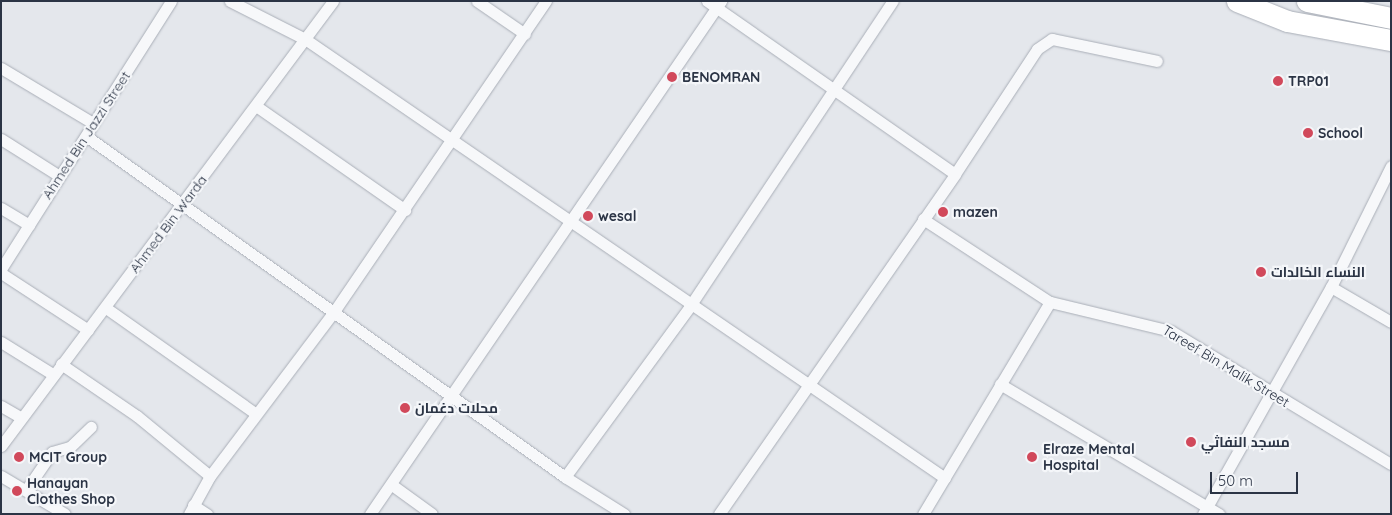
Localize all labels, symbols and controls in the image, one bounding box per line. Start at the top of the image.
street label: Ahmed Bin Jazzi Street [38,68,134,202]
place label: BENOMRAN [682,69,760,85]
marker: BENOMRAN [666,71,678,83]
place label: TRP01 [1288,73,1329,89]
marker: TRP01 [1272,75,1284,87]
place label: School [1318,125,1363,141]
marker: School [1302,127,1314,139]
street label: Ahmed Bin Warda [126,172,210,276]
place label: mazen [953,204,998,220]
marker: mazen [937,206,949,218]
place label: wesal [598,208,636,224]
marker: wesal [582,210,594,222]
place label: النساء الخالدات [1271,264,1365,280]
marker: النساء الخالدات [1255,266,1267,278]
street label: Tareef Bin Malik Street [1159,321,1293,411]
place label: محلات دغمان [415,400,498,416]
marker: محلات دغمان [399,402,411,414]
place label: مسجد النفاثي [1201,434,1290,450]
marker: مسجد النفاثي [1185,436,1197,448]
place label: Elraze Mental Hospital [1043,441,1135,474]
place label: MCIT Group [29,449,107,465]
marker: Elraze Mental Hospital [1025,450,1039,464]
marker: MCIT Group [13,451,25,463]
scale bar [1212,462,1300,494]
text: 50 m [1218,471,1253,490]
place label: Hanayan Clothes Shop [27,475,115,508]
marker: Hanayan Clothes Shop [11,485,23,497]

